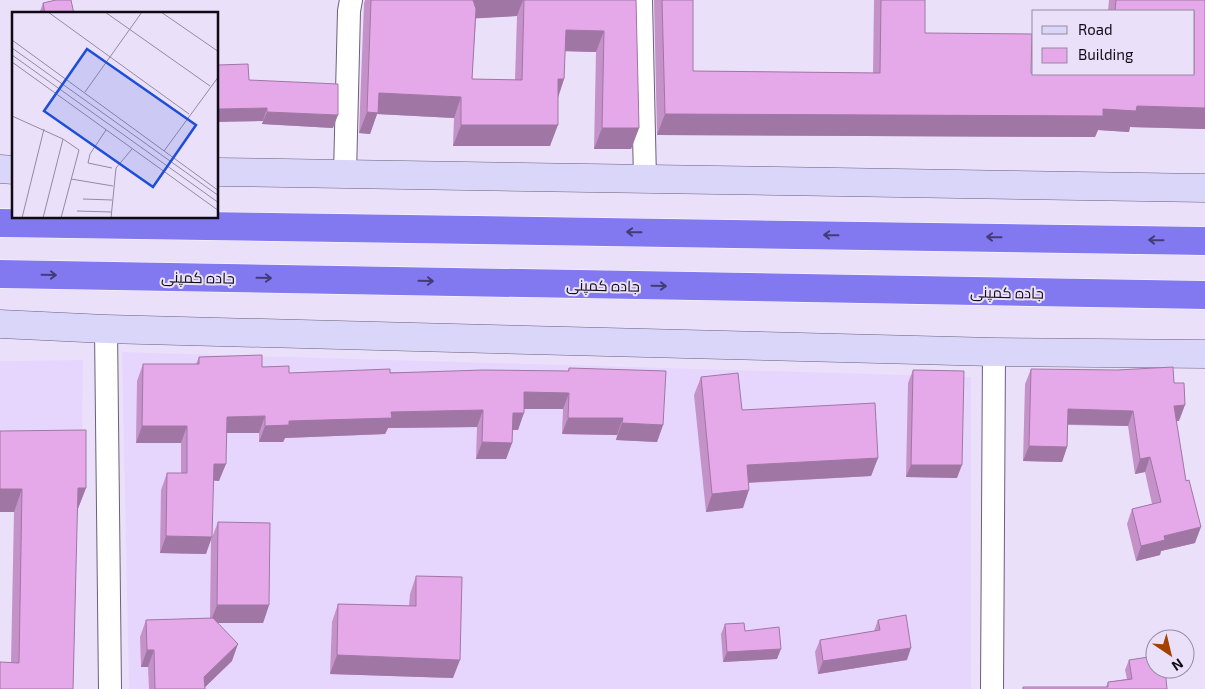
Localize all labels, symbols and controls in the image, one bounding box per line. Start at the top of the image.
legend [1032,10,1195,75]
inset map [12,12,219,219]
text: Road [1078,20,1113,38]
text: Building [1078,45,1134,63]
one-way arrow [626,227,642,237]
one-way arrow [824,230,840,240]
one-way arrow [986,233,1002,242]
one-way arrow [1149,235,1165,245]
street label: جاده کمپنی [161,267,235,289]
one-way arrow [40,270,56,280]
one-way arrow [255,274,271,283]
street label: جاده کمپنی [566,275,640,297]
one-way arrow [418,277,434,286]
one-way arrow [650,281,666,290]
street label: جاده کمپنی [970,282,1044,304]
north arrow [1145,629,1195,679]
text: N [1169,655,1187,675]

